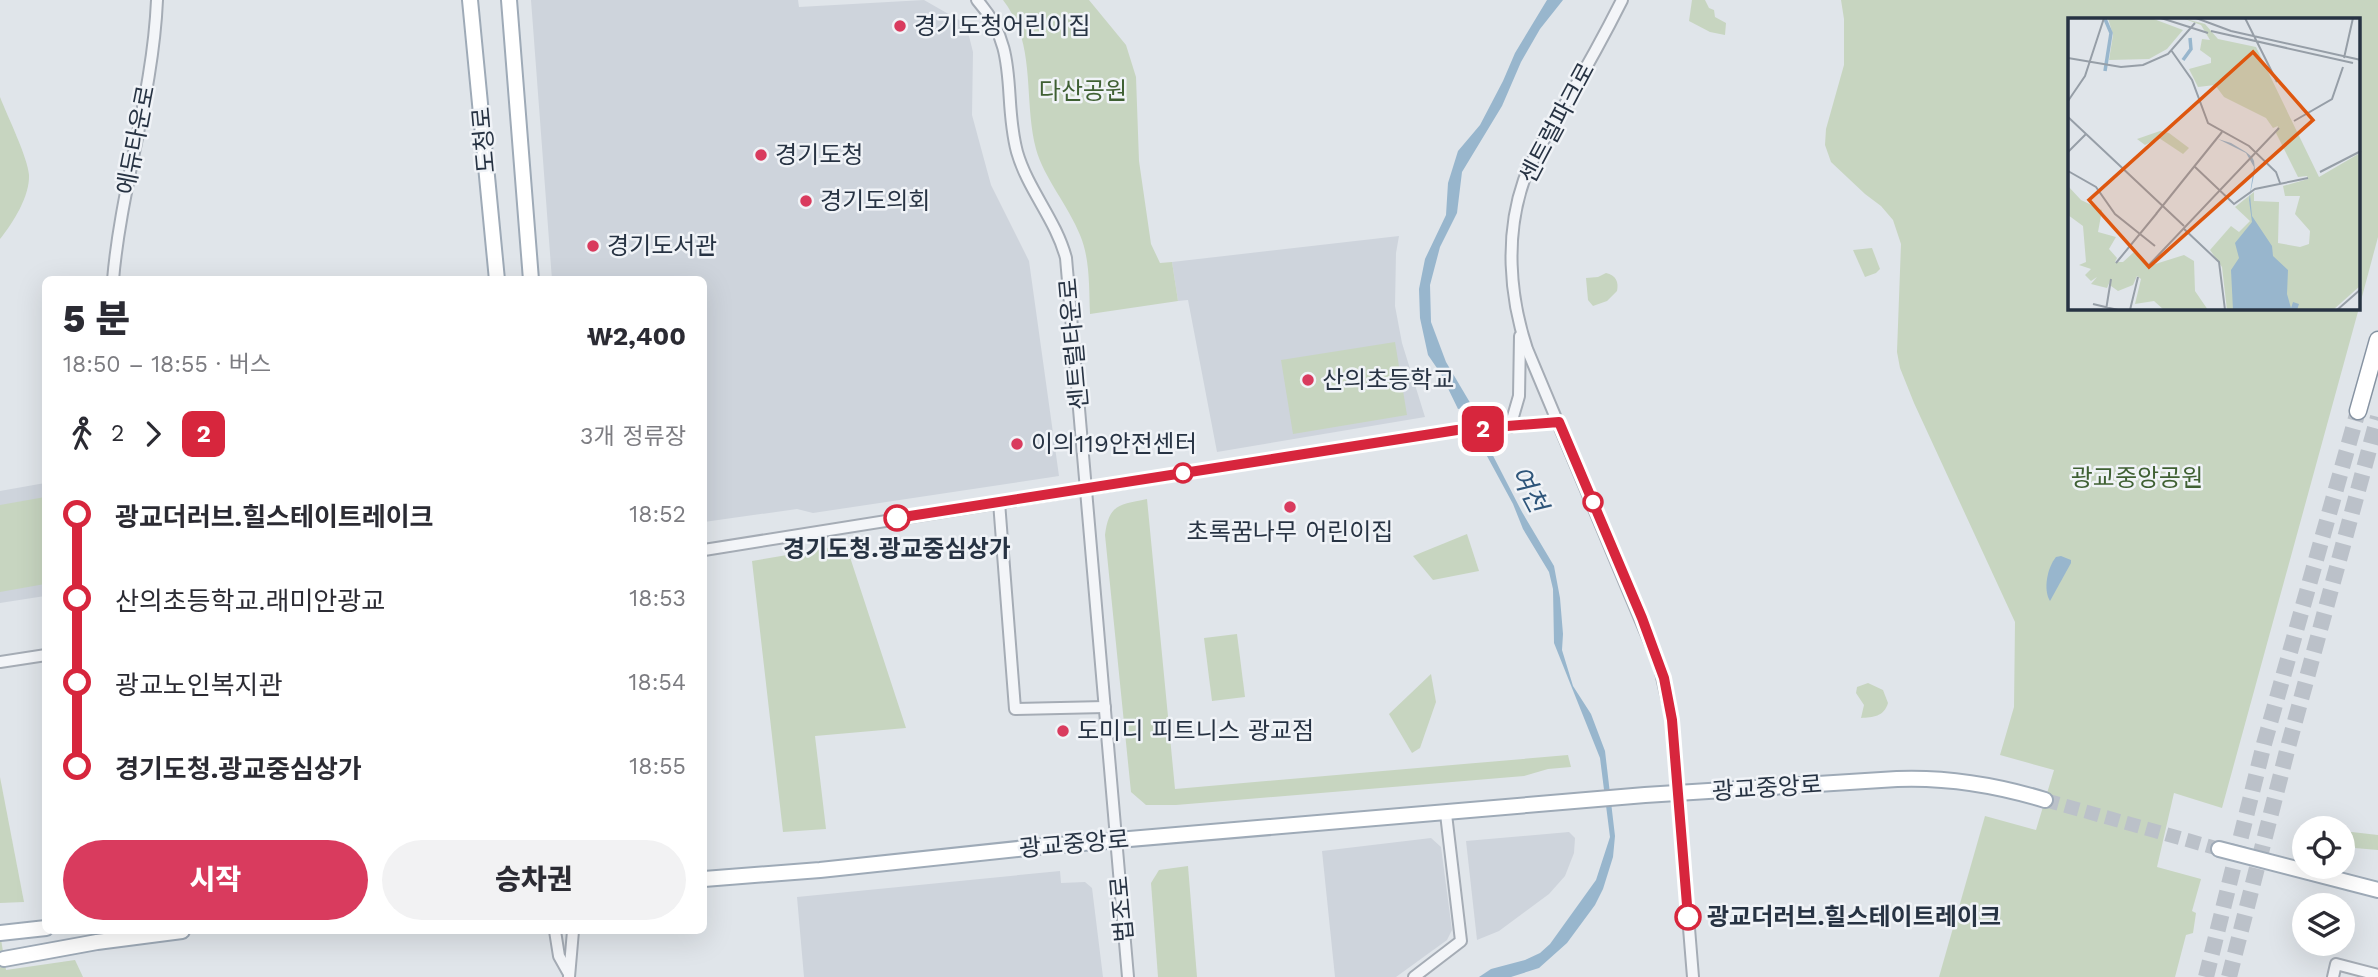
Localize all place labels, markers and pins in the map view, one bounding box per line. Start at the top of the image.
place label: 경기도청어린이집 [914,12,1091,40]
marker: 경기도청어린이집 [892,18,908,34]
place label: 경기도청 [775,141,863,169]
marker: 경기도청 [753,147,769,163]
place label: 경기도의회 [820,187,930,215]
marker: 경기도의회 [798,193,814,209]
place label: 경기도서관 [607,232,717,260]
marker: 경기도서관 [585,238,601,254]
place label: 산의초등학교 [1322,366,1454,394]
marker: 산의초등학교 [1300,372,1316,388]
place label: 이의119안전센터 [1031,430,1197,458]
marker: 이의119안전센터 [1009,436,1025,452]
unlabelled marker [1173,463,1193,483]
unlabelled marker [1583,492,1603,512]
marker: 초록꿈나무 어린이집 [1282,499,1298,515]
marker: 경기도청.광교중심상가 [884,505,910,531]
place label: 초록꿈나무 어린이집 [1187,518,1393,546]
place label: 경기도청.광교중심상가 [783,535,1011,563]
place label: 도미디 피트니스 광교점 [1077,717,1314,745]
marker: 도미디 피트니스 광교점 [1055,723,1071,739]
place label: 광교더러브.힐스테이트레이크 [1707,903,2001,931]
marker: 광교더러브.힐스테이트레이크 [1675,904,1701,930]

